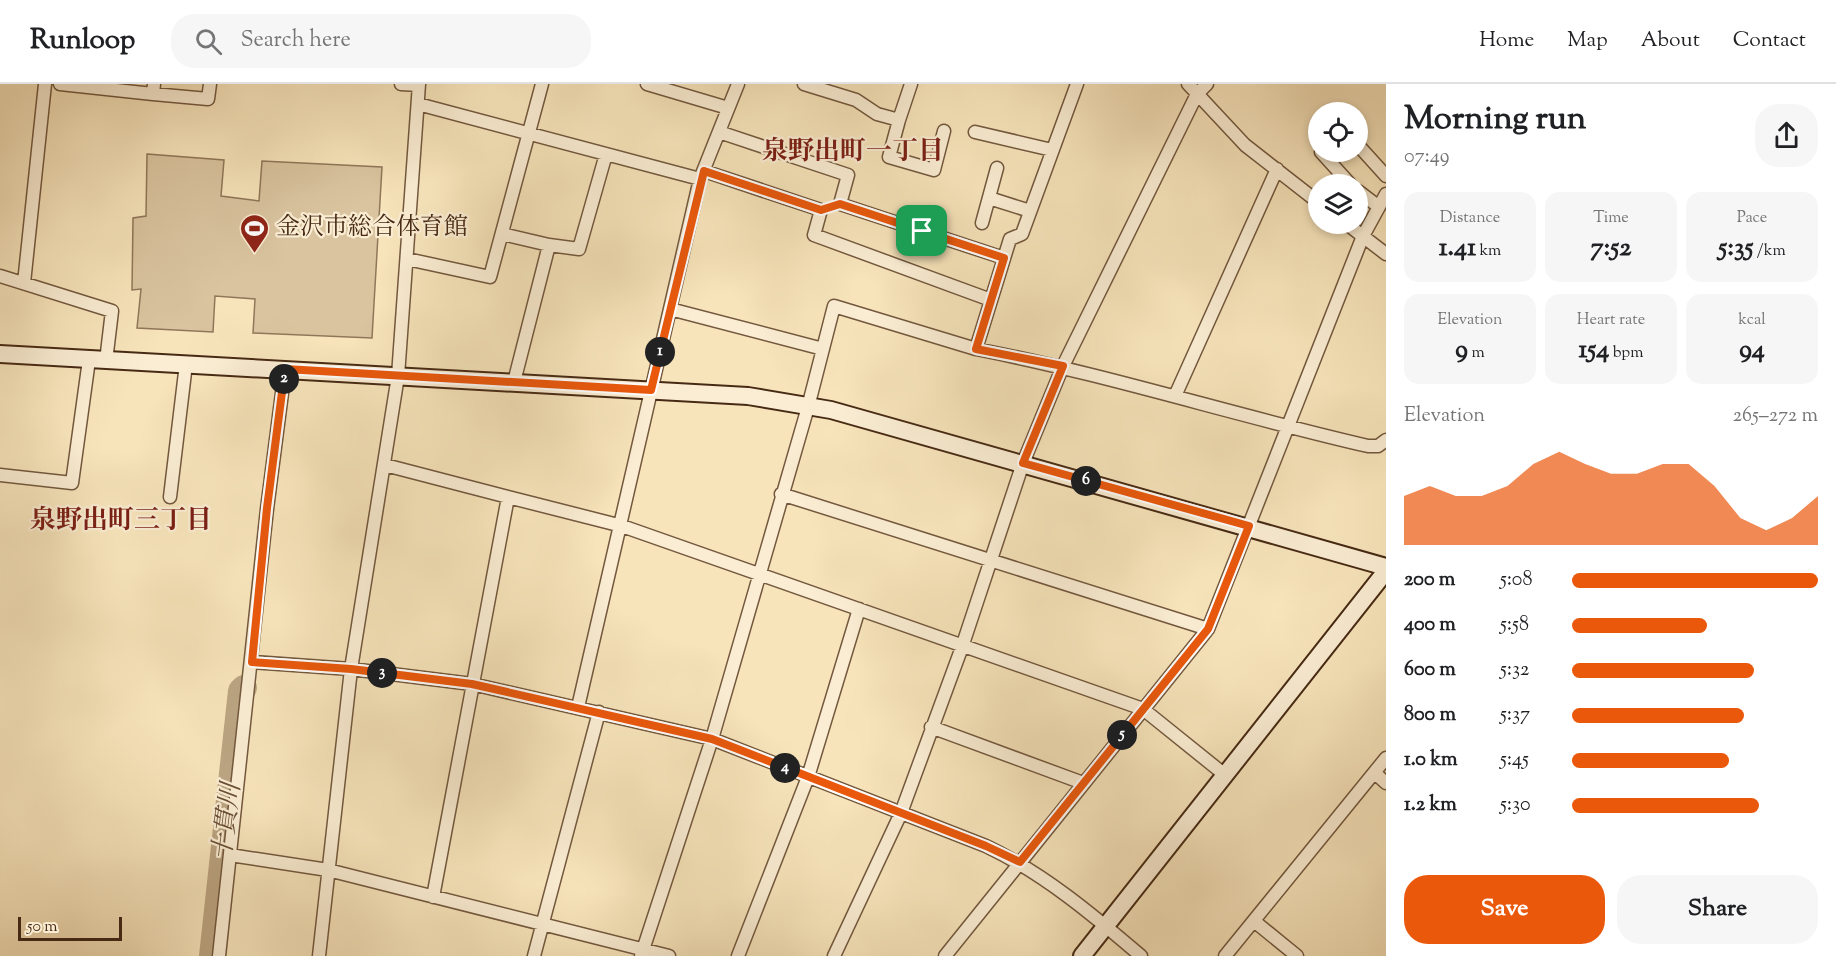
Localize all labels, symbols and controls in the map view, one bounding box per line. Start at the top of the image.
search box [171,14,591,68]
text: Runloop [30,21,135,61]
icon: search [192,25,225,58]
text: Search here [240,25,351,57]
text: Home [1479,26,1534,56]
text: Map [1567,26,1608,56]
text: About [1641,26,1700,56]
text: Contact [1733,26,1806,56]
text: Morning run [1404,96,1586,144]
map controls [1308,102,1368,234]
button: locate [1308,102,1368,162]
button: share [1755,104,1818,167]
district label: 泉野出町一丁目 [762,134,944,171]
text: 07:49 [1404,143,1449,172]
button: layers [1308,174,1368,234]
pin [896,205,947,256]
text: Distance [1440,207,1500,230]
text: Time [1593,207,1629,230]
text: Pace [1737,207,1767,230]
place label: 金沢市総合体育館 [276,211,468,245]
sports icon: 金沢市総合体育館 [239,212,271,254]
icon: arrive [905,214,938,247]
text: 1.41 [1439,230,1476,267]
text: 7:52 [1591,230,1631,267]
text: 5:35 [1718,230,1753,267]
text: km [1476,240,1501,263]
text: /km [1753,240,1786,263]
text: Elevation [1438,309,1502,332]
text: Heart rate [1577,309,1645,332]
text: kcal [1738,309,1766,332]
text: 9 [1455,332,1468,369]
text: 154 [1579,332,1609,369]
text: 94 [1739,332,1765,369]
pin: 1 [645,337,675,367]
text: 1 [657,340,663,363]
text: m [1468,342,1485,365]
text: bpm [1609,342,1643,365]
pin: 2 [269,364,299,394]
text: 2 [280,367,288,390]
text: Elevation [1404,402,1485,431]
text: 265–272 m [1733,402,1818,431]
pin: 6 [1071,466,1101,496]
text: 6 [1082,469,1090,492]
district label: 泉野出町三丁目 [30,503,212,540]
text: 200 m [1404,566,1455,595]
text: 5:08 [1500,566,1532,595]
text: 400 m [1404,611,1456,640]
text: 5:58 [1500,611,1529,640]
text: 600 m [1404,656,1456,685]
text: 5:32 [1500,656,1529,685]
pin: 3 [367,658,397,688]
text: 3 [379,661,385,684]
text: 800 m [1404,701,1456,730]
text: 5:37 [1500,701,1530,730]
pin: 5 [1107,720,1137,750]
text: 5 [1119,723,1125,746]
text: 1.0 km [1404,746,1458,775]
text: 5:45 [1500,746,1529,775]
pin: 4 [770,753,800,783]
text: 4 [781,756,789,779]
water label: 十貫川 [205,778,251,863]
text: 1.2 km [1404,791,1457,820]
text: 5:30 [1500,791,1531,820]
button: Save [1404,875,1605,944]
button: Share [1617,875,1818,944]
scale bar [18,914,122,942]
text: 50 m [27,916,58,939]

